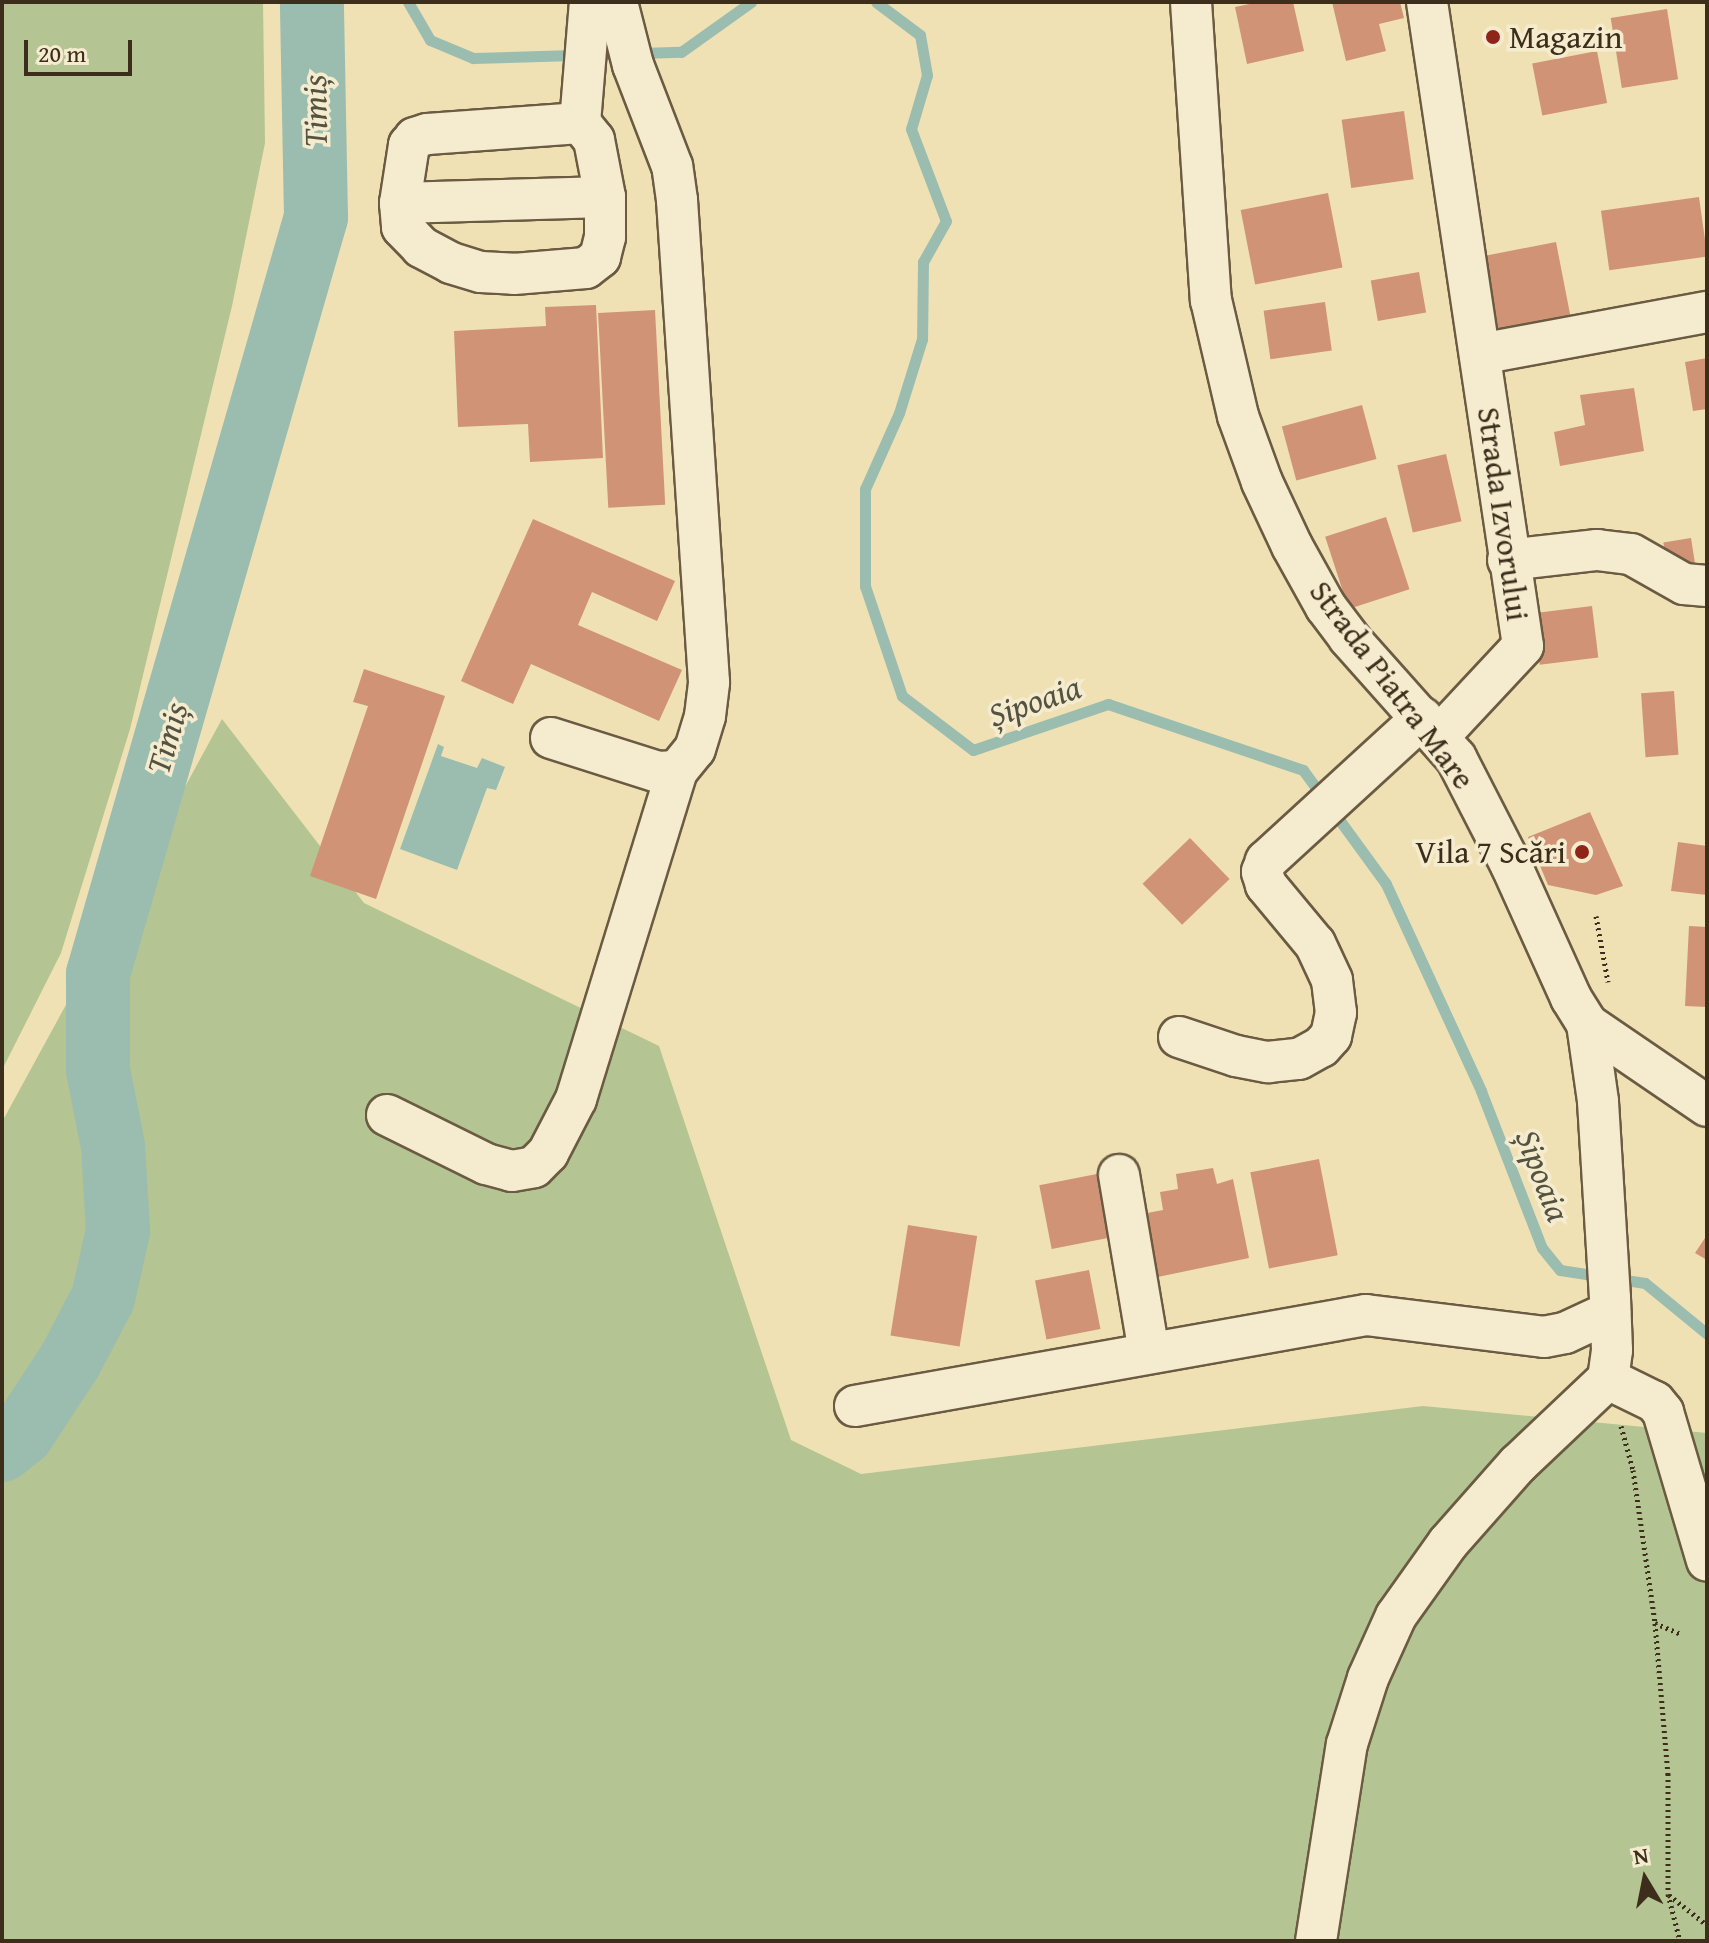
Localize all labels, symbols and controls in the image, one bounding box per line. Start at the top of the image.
place label: Magazin [1509,18,1622,56]
scale bar [28,24,136,74]
marker: Magazin [1484,28,1502,46]
text: 20 m [38,36,86,71]
water label: Timiș [293,74,335,148]
street label: Strada Izvorului [1469,405,1537,623]
street label: Strada Piatra Mare [1301,573,1483,797]
water label: Șipoaia [982,665,1086,735]
water label: Timiș [136,697,196,779]
place label: Vila 7 Scări [1415,833,1566,871]
marker: Vila 7 Scări [1573,843,1591,861]
water label: Șipoaia [1508,1123,1580,1227]
text: N [1631,1838,1651,1872]
north arrow [1605,1839,1685,1919]

